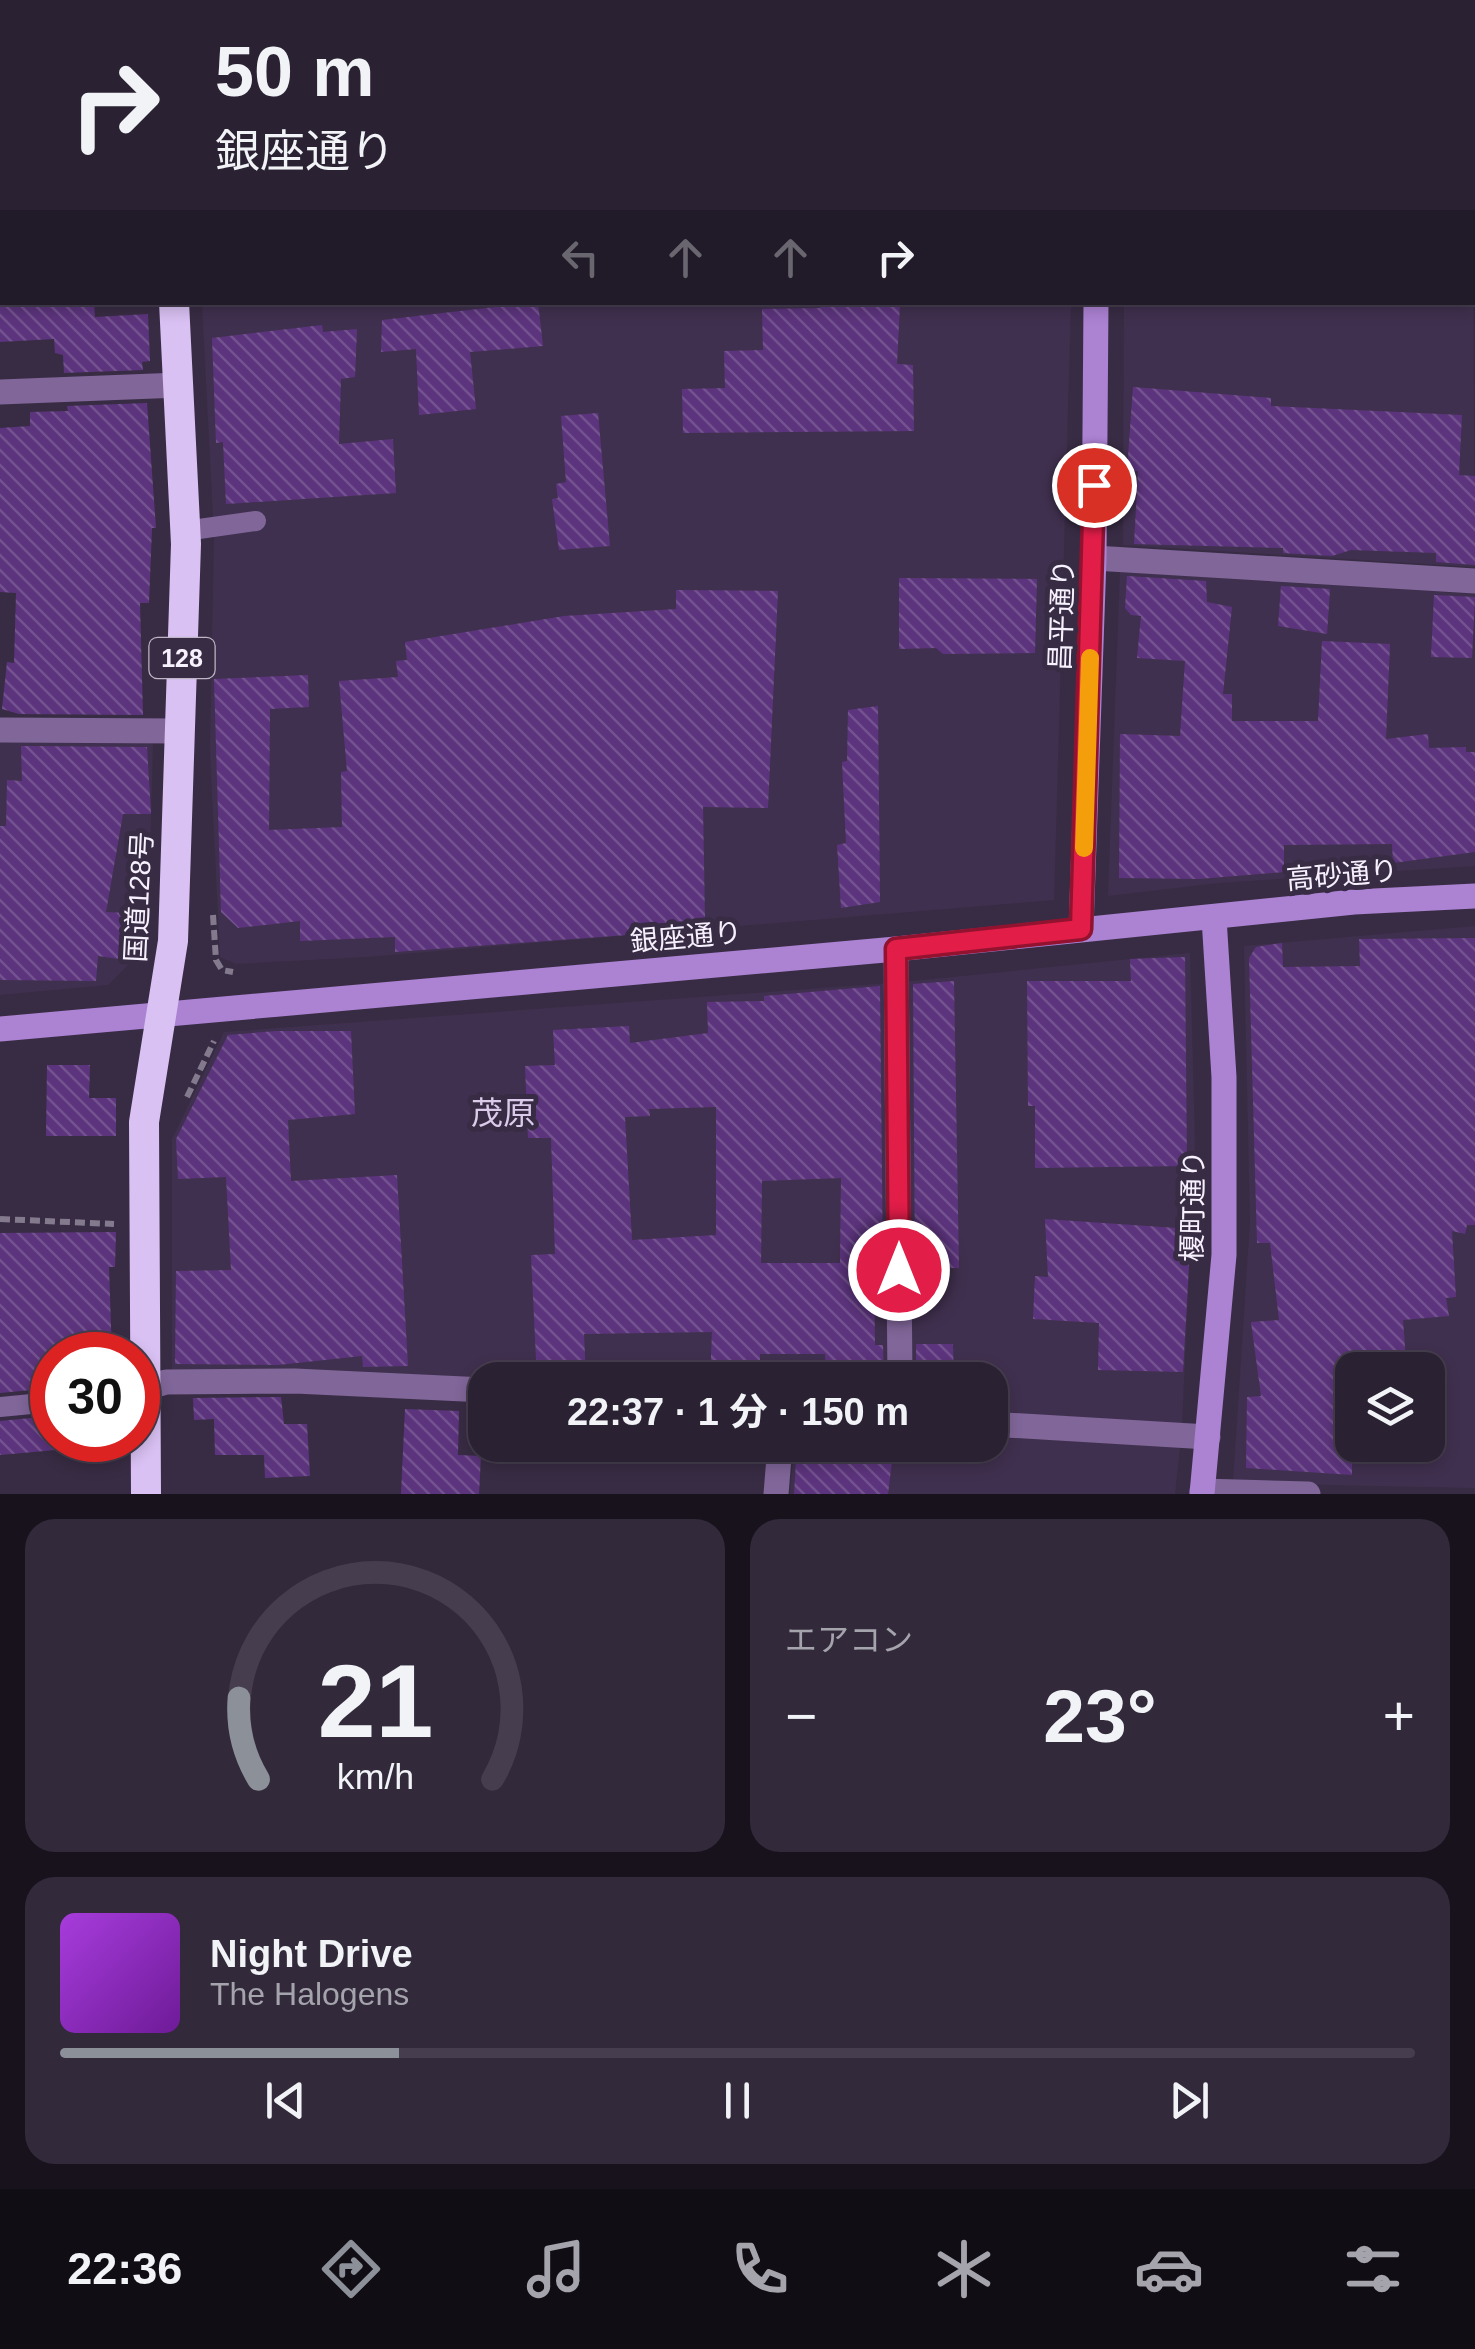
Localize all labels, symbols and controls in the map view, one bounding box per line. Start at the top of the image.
text: 50 m [215,33,375,111]
icon: right [50,40,180,170]
text: 銀座通り [215,126,395,177]
icon: left [553,230,608,285]
icon: ahead [658,230,713,285]
icon: ahead [763,230,818,285]
icon: right [868,230,923,285]
pin [1052,443,1137,528]
icon: arrive [1067,458,1122,513]
street label: 昌平通り [1045,558,1079,672]
road number: 128 [150,638,214,678]
street label: 国道128号 [120,831,158,963]
street label: 高砂通り [1285,855,1399,895]
street label: 銀座通り [629,917,743,957]
district label: 茂原 [471,1095,535,1131]
street label: 榎町通り [1177,1150,1209,1262]
position arrow [847,1218,951,1322]
speed limit sign: 30 [30,1332,160,1462]
map controls [1335,1352,1445,1462]
button: layers [1335,1352,1445,1462]
text: 22:37 · 1 分 · 150 m [567,1391,909,1433]
text: エアコン [785,1622,913,1658]
text: 21 [317,1643,433,1759]
text: 23° [1043,1674,1157,1758]
text: − [785,1685,817,1747]
text: + [1383,1685,1415,1747]
text: km/h [336,1757,414,1797]
text: Night Drive [210,1933,413,1975]
text: The Halogens [210,1976,409,2012]
icon: previous [258,2073,313,2128]
icon: pause [710,2073,765,2128]
icon: next [1162,2073,1217,2128]
icon: directions [316,2234,386,2304]
icon: music [521,2234,591,2304]
icon: phone [725,2234,795,2304]
icon: climate [929,2234,999,2304]
icon: car [1134,2234,1204,2304]
icon: filters [1338,2234,1408,2304]
text: 22:36 [67,2243,182,2294]

